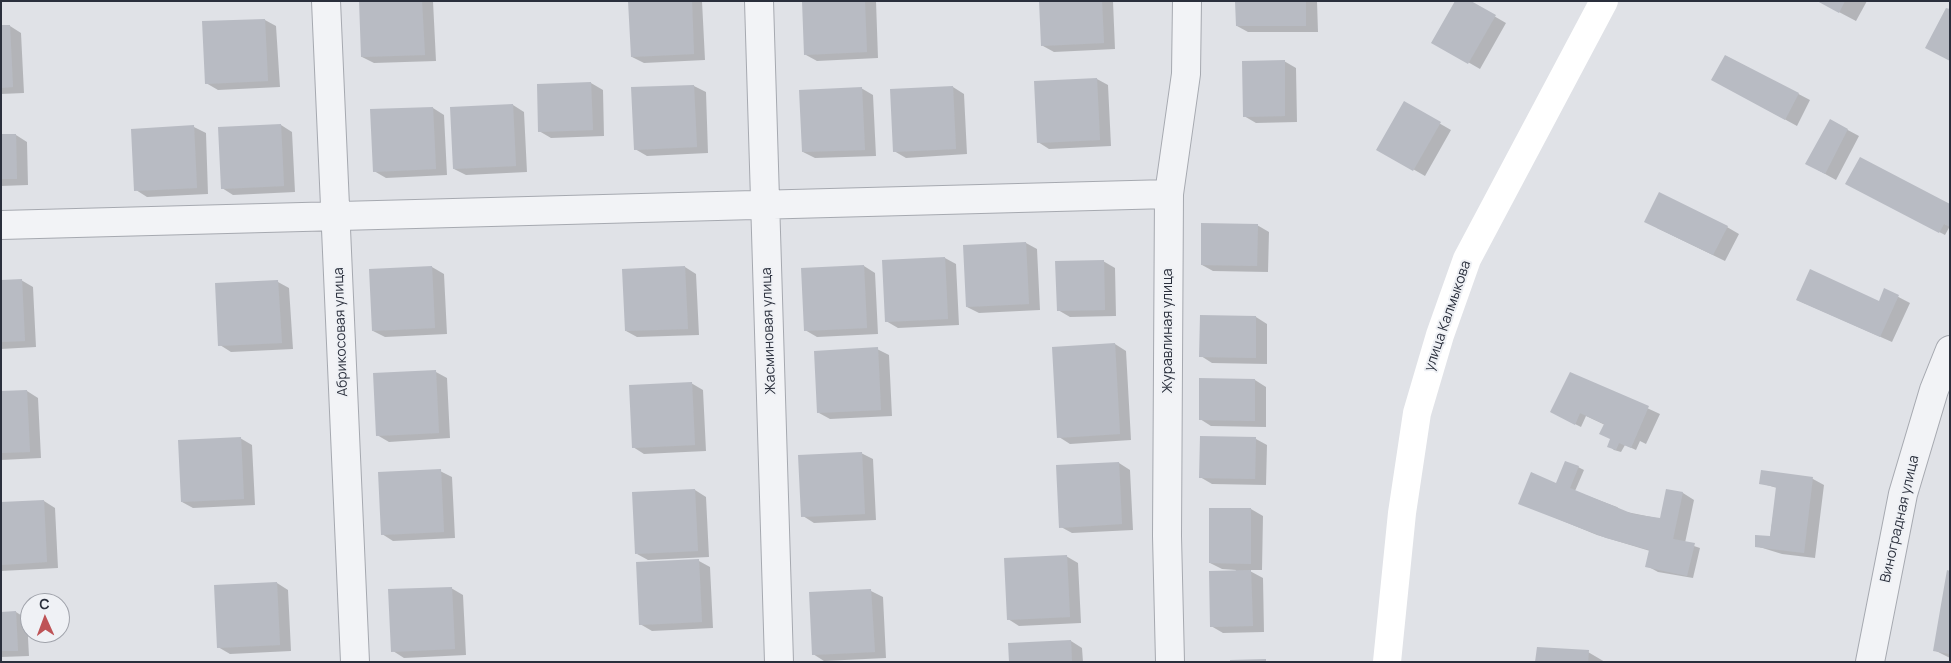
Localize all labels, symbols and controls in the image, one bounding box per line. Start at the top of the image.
street label: улица Калмыкова [1421,258,1475,374]
street label: Абрикосовая улица [330,267,352,397]
street label: Жасминовая улица [758,267,780,395]
street label: Журавлиная улица [1160,269,1176,393]
street label: Виноградная улица [1877,454,1923,584]
north arrow [20,593,70,643]
text: С [39,594,50,613]

